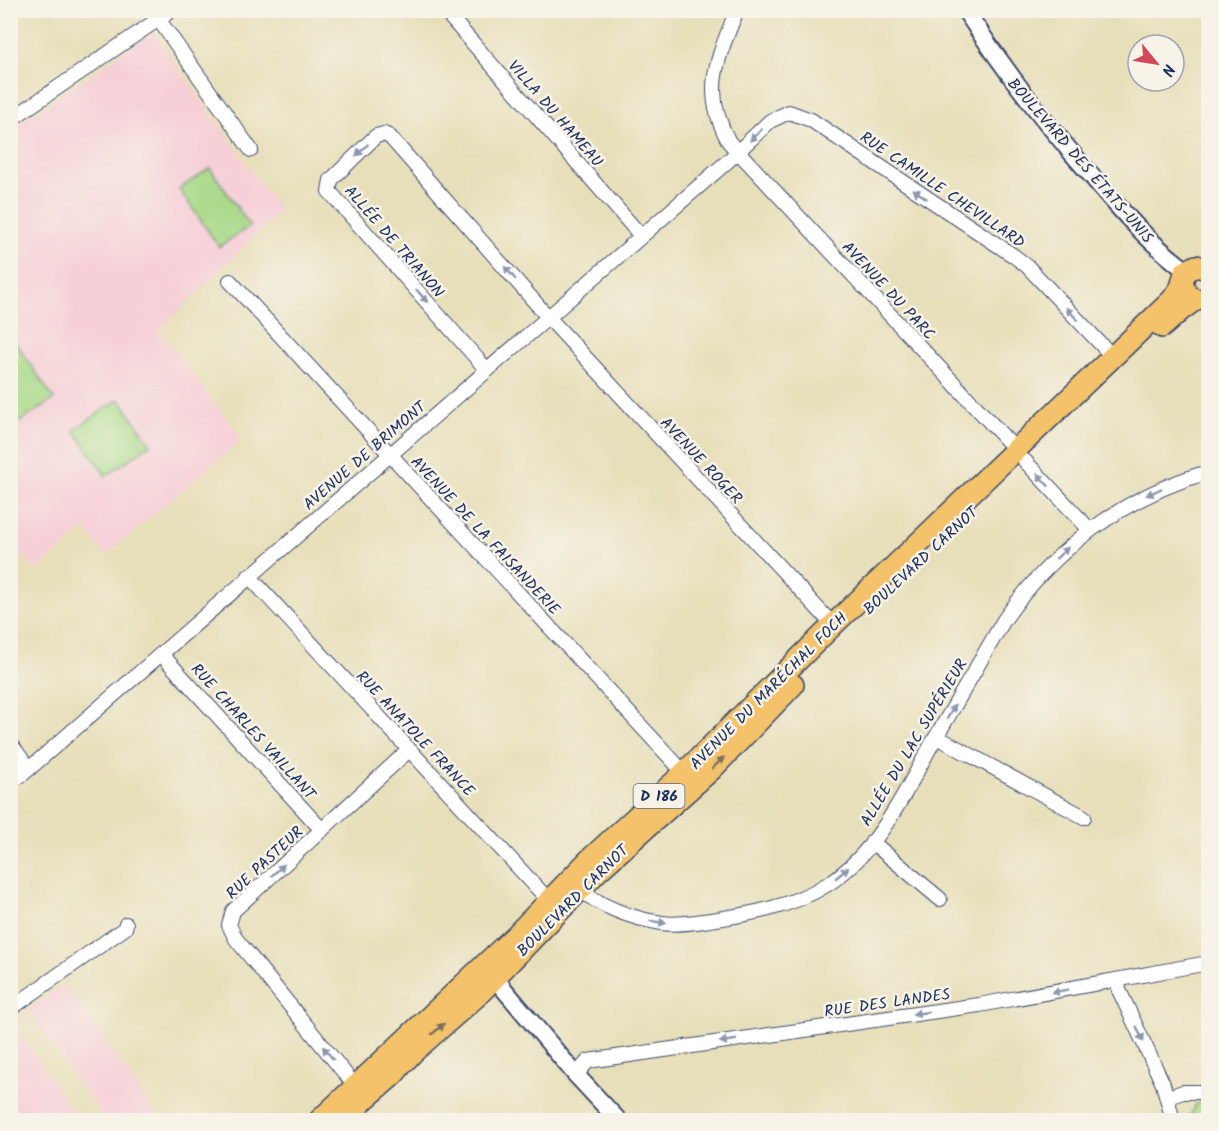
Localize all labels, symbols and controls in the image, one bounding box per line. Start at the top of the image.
north arrow [1126,33,1186,93]
street label: VILLA DU HAMEAU [501,55,609,173]
text: N [1154,59,1181,80]
street label: BOULEVARD DES ÉTATS-UNIS [1001,73,1159,250]
street label: RUE CAMILLE CHEVILLARD [854,125,1030,255]
one-way arrow [750,127,764,141]
one-way arrow [356,142,370,156]
street label: ALLÉE DE TRIANON [338,180,450,304]
one-way arrow [912,188,929,199]
street label: AVENUE DU PARC [835,236,941,346]
one-way arrow [504,266,517,281]
one-way arrow [415,289,429,304]
one-way arrow [1065,307,1079,322]
street label: AVENUE DE BRIMONT [298,395,433,517]
street label: AVENUE ROGER [654,412,748,510]
street label: AVENUE DE LA FAISANDERIE [404,451,566,622]
one-way arrow [1036,473,1050,488]
one-way arrow [1145,488,1162,497]
street label: BOULEVARD CARNOT [858,500,985,621]
one-way arrow [1054,547,1069,560]
street label: AVENUE DU MARÉCHAL FOCH [684,606,854,776]
street label: ALLÉE DU LAC SUPÉRIEUR [854,654,974,831]
street label: RUE CHARLES VAILLANT [184,658,322,807]
street label: RUE ANATOLE FRANCE [349,665,481,803]
one-way arrow [945,704,956,720]
one-way arrow [710,756,724,770]
road number: D 186 [634,784,684,808]
street label: RUE PASTEUR [221,820,310,906]
street label: BOULEVARD CARNOT [511,838,636,963]
one-way arrow [270,863,285,877]
one-way arrow [834,867,849,880]
one-way arrow [649,918,668,927]
street label: RUE DES LANDES [823,982,952,1025]
one-way arrow [1050,987,1069,996]
one-way arrow [911,1009,930,1018]
one-way arrow [431,1022,446,1036]
one-way arrow [1135,1026,1144,1043]
one-way arrow [718,1037,737,1046]
one-way arrow [322,1045,335,1061]

